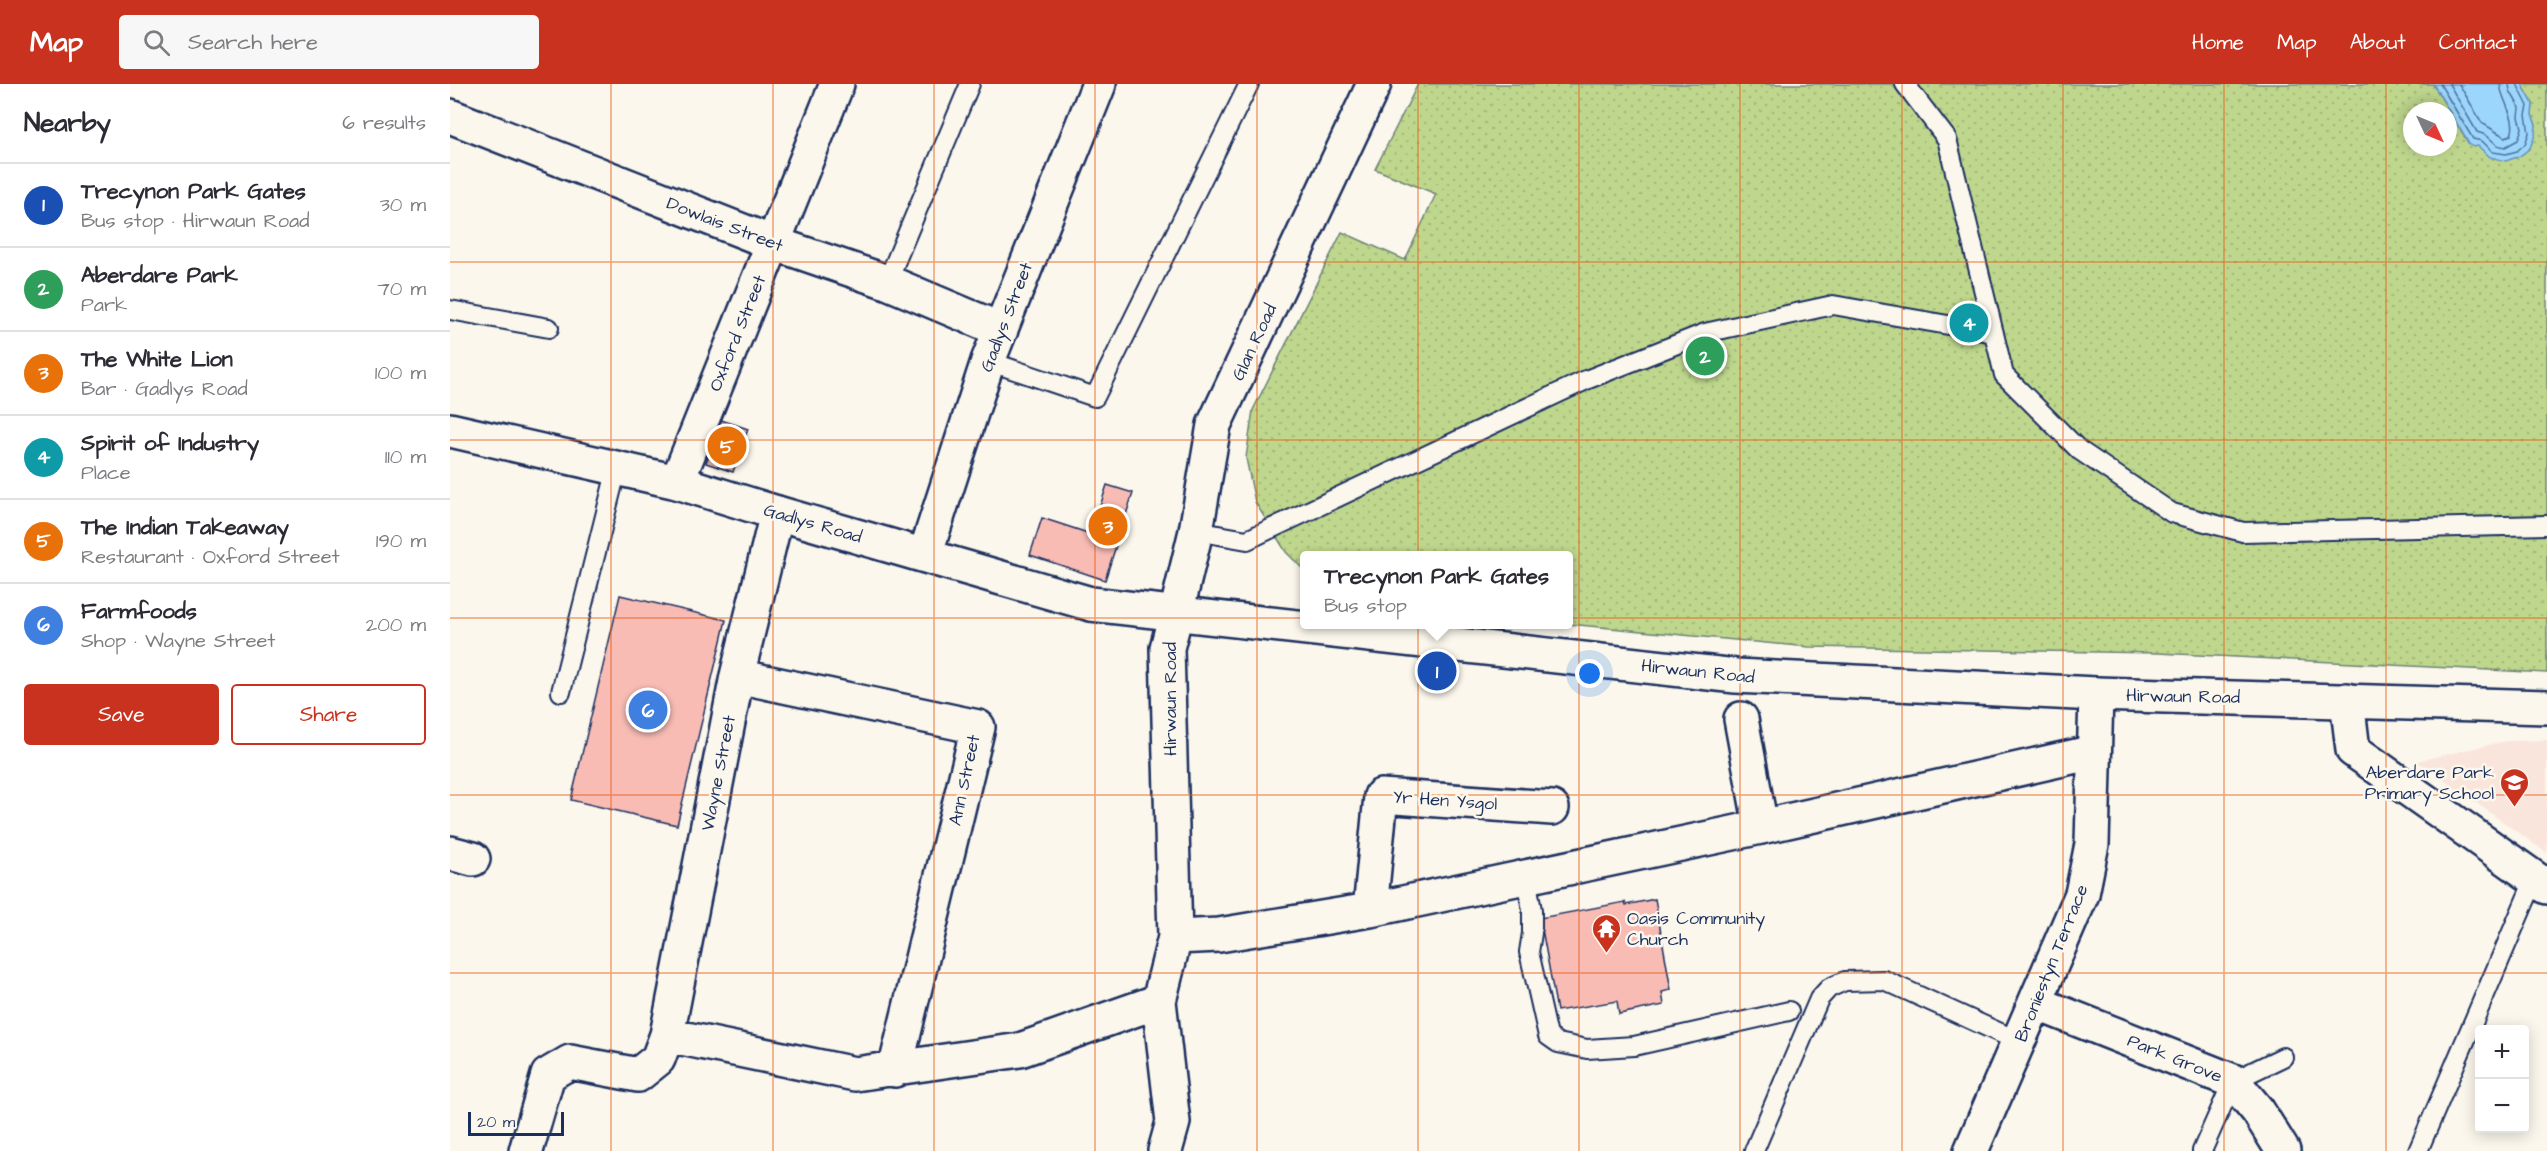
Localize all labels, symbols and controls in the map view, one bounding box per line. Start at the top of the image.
search box [119,15,539,69]
text: Map [30,23,83,62]
icon: search [140,26,173,59]
text: Search here [188,27,318,58]
text: Home [2192,28,2244,57]
text: Map [2277,28,2317,57]
text: About [2350,28,2406,57]
text: Contact [2439,28,2517,57]
north arrow [2403,102,2457,156]
text: Nearby [24,105,111,141]
text: 6 results [342,109,426,137]
text: Trecynon Park Gates [81,176,306,207]
text: 1 [42,191,45,219]
text: 30 m [380,191,426,219]
street label: Dowlais Street [663,191,787,258]
text: Bus stop · Hirwaun Road [81,207,309,235]
street label: Gadlys Street [974,258,1040,376]
text: Aberdare Park [81,260,238,291]
street label: Oxford Street [703,271,772,395]
text: 2 [38,275,49,303]
text: 70 m [378,275,426,303]
text: Park [81,291,127,319]
street label: Glan Road [1226,300,1283,385]
pin: 4 [1950,300,1988,346]
pin: 2 [1686,334,1724,378]
text: The White Lion [81,344,233,375]
text: 3 [38,359,49,387]
text: 100 m [375,359,426,387]
text: Bar · Gadlys Road [81,375,248,403]
pin: 5 [708,424,746,469]
text: Spirit of Industry [81,428,259,459]
text: 4 [37,443,50,471]
text: 110 m [385,443,426,471]
text: Place [81,459,131,487]
street label: Gadlys Road [761,498,865,550]
pin: 3 [1088,504,1128,548]
text: The Indian Takeaway [81,512,289,543]
text: 5 [36,527,51,555]
text: 190 m [376,527,426,555]
text: Restaurant · Oxford Street [81,543,340,571]
popup [1300,551,1573,629]
text: Trecynon Park Gates [1324,561,1549,592]
text: Bus stop [1324,592,1407,620]
text: Farmfoods [81,596,197,627]
text: 6 [37,611,50,639]
text: 200 m [366,611,426,639]
text: Shop · Wayne Street [81,627,275,655]
street label: Hirwaun Road [1158,642,1183,756]
pin: 1 [1418,648,1456,694]
street label: Hirwaun Road [1640,653,1756,690]
your location [1575,659,1604,688]
street label: Hirwaun Road [2126,683,2240,710]
button: Save [24,684,219,745]
button: Share [231,684,426,745]
pin: 6 [628,688,668,732]
street label: Wayne Street [695,712,743,833]
street label: Ann Street [943,732,986,828]
place label: Aberdare Park Primary School [2365,760,2494,807]
school or university icon: Aberdare Park Primary School [2499,766,2531,808]
street label: Yr Hen Ysgol [1392,784,1498,818]
street label: Broniestyn Terrace [2008,880,2096,1046]
place label: Oasis Community Church [1627,906,1765,952]
temple icon: Oasis Community Church [1590,912,1622,954]
map controls [2475,1025,2529,1133]
button: + [2475,1025,2529,1079]
street label: Park Grove [2124,1028,2226,1089]
button: − [2475,1079,2529,1133]
scale bar [468,1109,564,1136]
text: 20 m [477,1111,515,1133]

